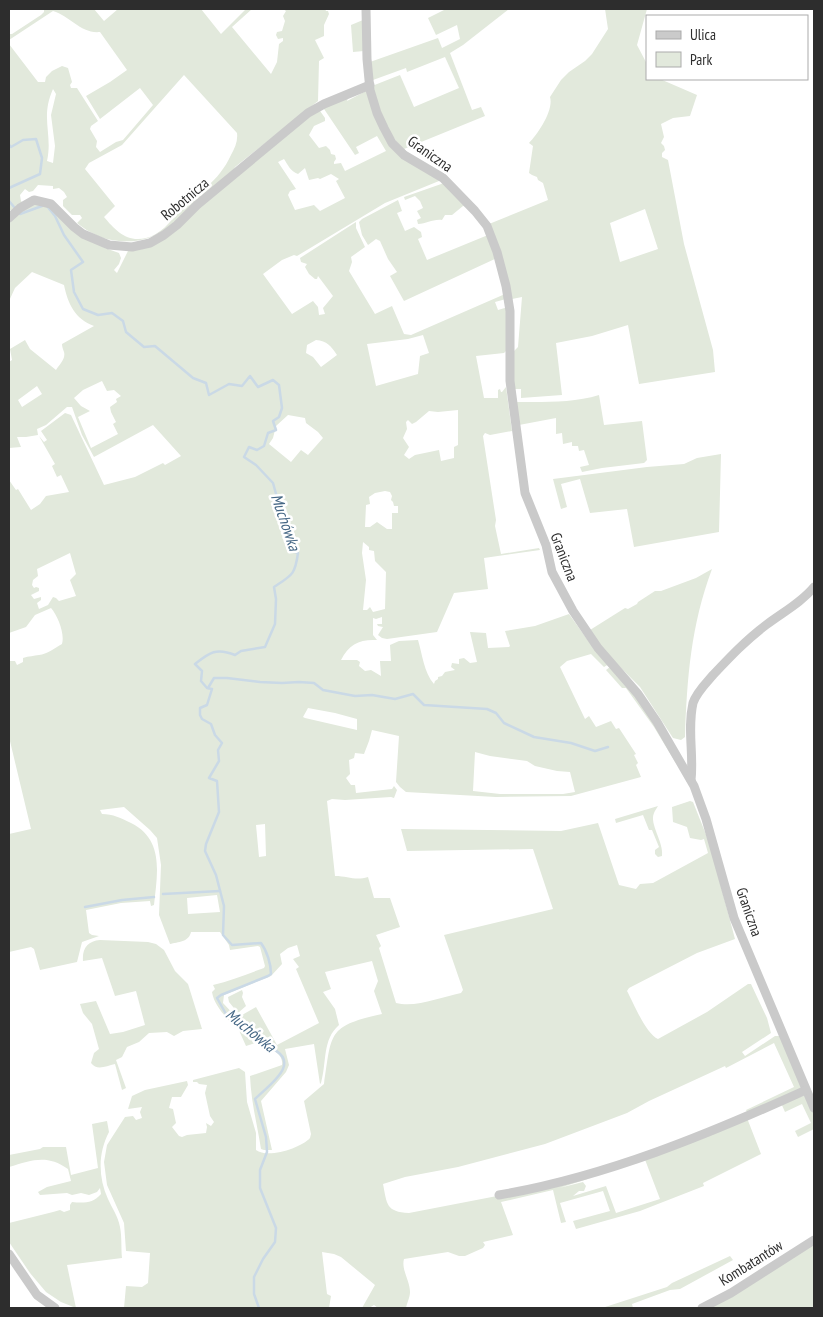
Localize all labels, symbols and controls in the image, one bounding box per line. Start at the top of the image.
legend [646,15,808,80]
text: Ulica [690,25,716,44]
text: Park [690,50,712,69]
street label: Graniczna [404,131,456,176]
street label: Robotnicza [157,173,212,224]
water label: Muchówka [267,491,306,555]
street label: Graniczna [547,530,582,584]
street label: Graniczna [732,885,767,939]
water label: Muchówka [222,1004,281,1057]
street label: Kombatantów [715,1236,786,1290]

